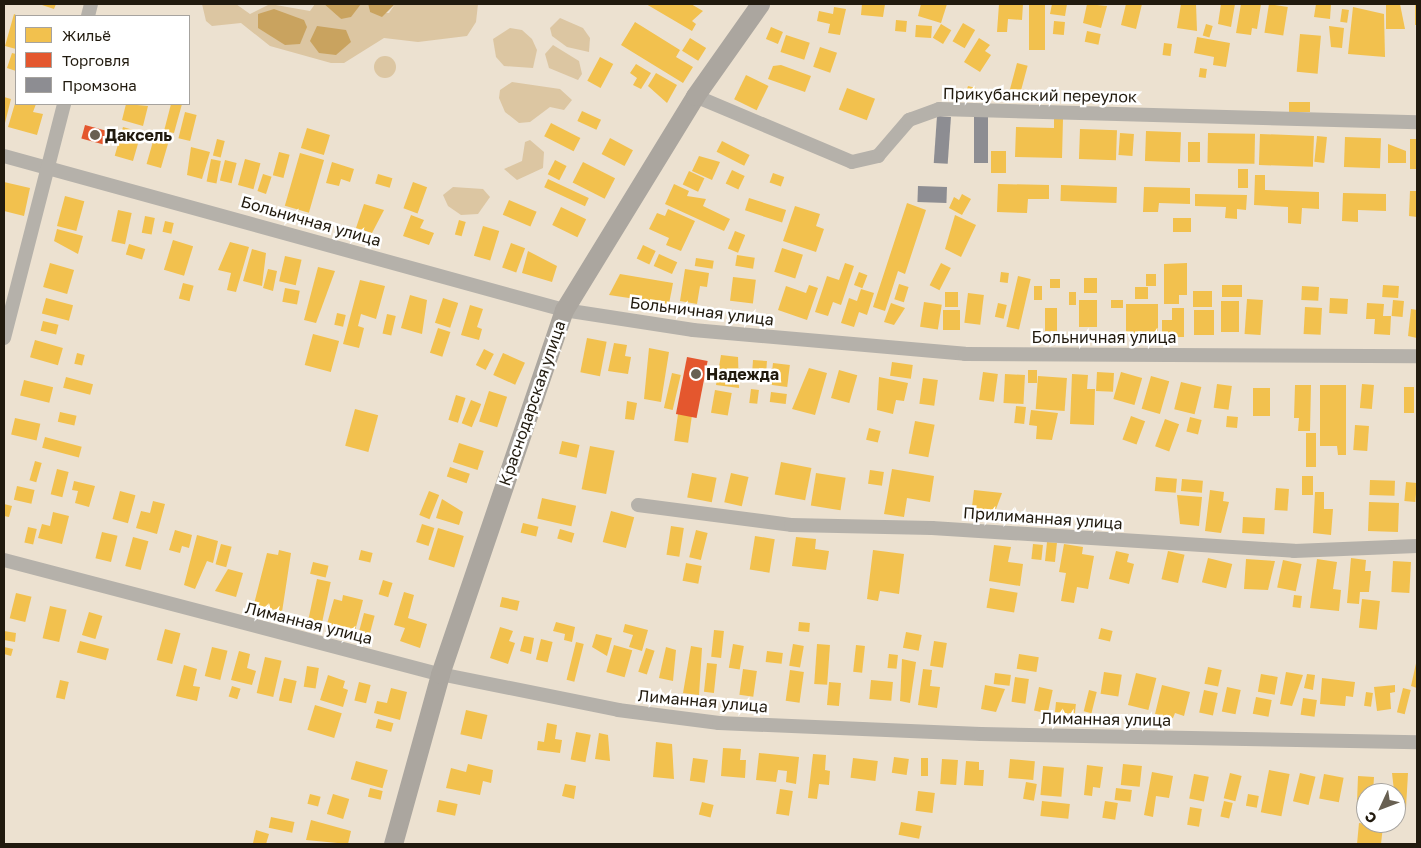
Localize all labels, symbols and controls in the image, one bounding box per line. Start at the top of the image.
legend [15,15,190,105]
text: Жильё [62,26,111,44]
text: Торговля [62,51,130,69]
text: Промзона [62,76,137,94]
street label: Прикубанский переулок [943,84,1137,106]
place label: Даксель [105,125,172,145]
marker: Даксель [89,129,101,141]
street label: Больничная улица [239,192,383,250]
street label: Больничная улица [629,293,775,329]
street label: Краснодарская улица [495,318,569,488]
street label: Больничная улица [1031,327,1177,347]
place label: Надежда [706,364,779,384]
marker: Надежда [690,368,702,380]
street label: Прилиманная улица [963,503,1123,533]
street label: Лиманная улица [243,598,375,648]
street label: Лиманная улица [637,686,769,716]
street label: Лиманная улица [1041,708,1171,730]
north arrow [1356,783,1406,833]
text: С [1361,808,1380,827]

